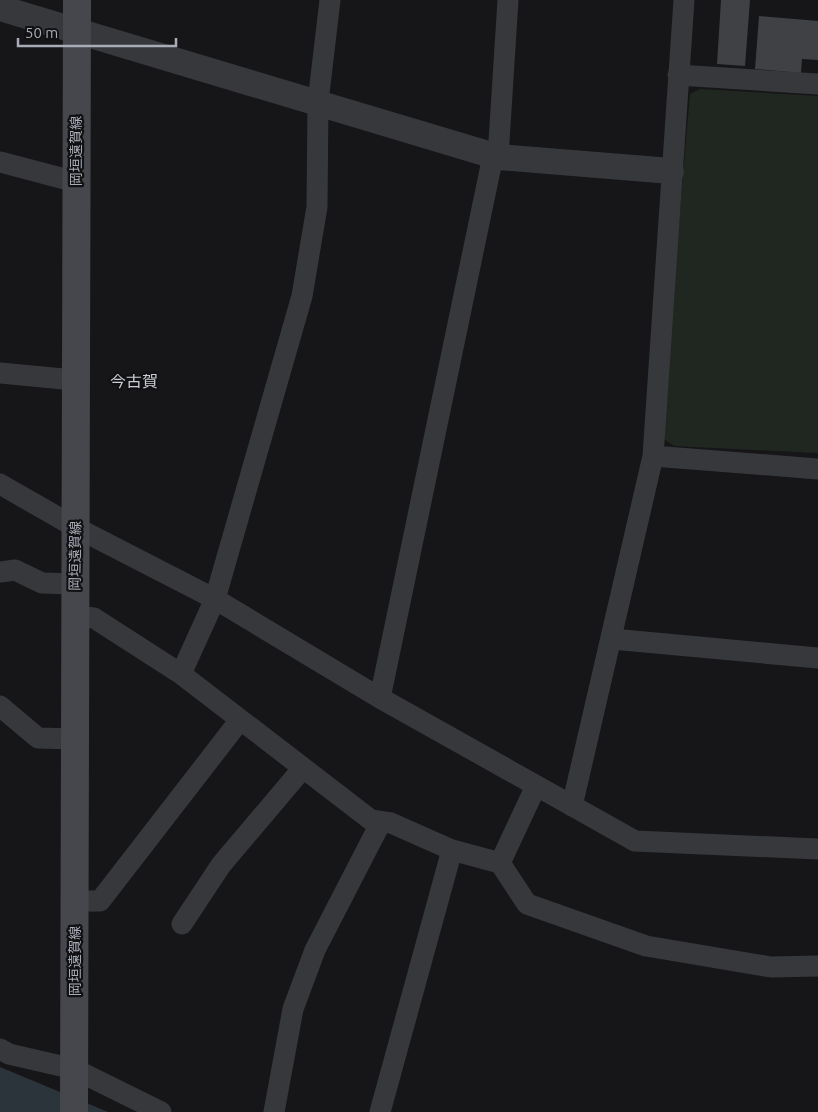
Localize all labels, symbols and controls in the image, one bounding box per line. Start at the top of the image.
scale bar [18,15,175,47]
text: 50 m [25,24,58,41]
street label: 岡垣遠賀線 [68,116,84,186]
district label: 今古賀 [110,372,158,390]
street label: 岡垣遠賀線 [66,521,84,591]
street label: 岡垣遠賀線 [67,926,83,996]

